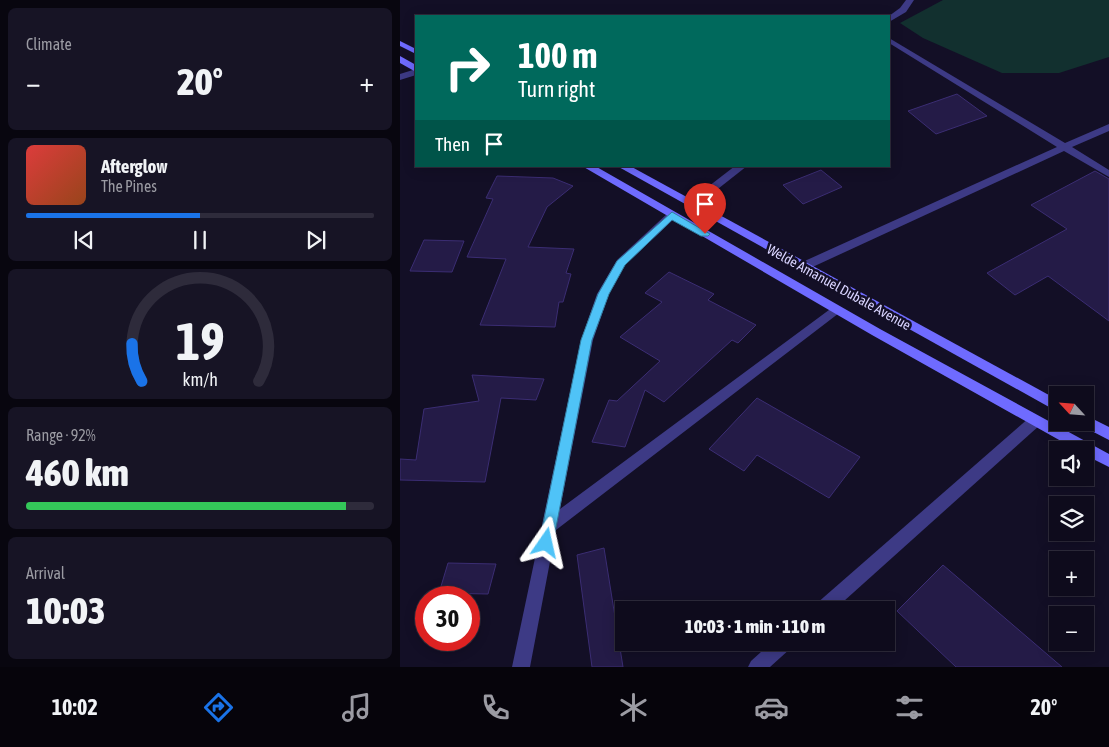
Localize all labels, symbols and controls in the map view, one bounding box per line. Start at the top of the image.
text: Climate [26,35,72,53]
icon: right [435,35,500,100]
text: 100 m [518,35,597,75]
text: 20° [177,60,223,103]
text: − [26,66,41,98]
text: + [359,66,374,98]
text: Turn right [518,76,595,102]
icon: arrive [480,130,508,158]
text: Then [435,133,470,155]
text: Afterglow [101,155,168,177]
text: The Pines [101,177,157,195]
pin [684,183,726,234]
icon: arrive [691,190,719,218]
icon: previous [70,226,98,254]
icon: pause [186,226,214,254]
icon: next [302,226,330,254]
street label: Welde Amanuel Dubale Avenue [764,241,914,333]
text: 19 [176,311,224,371]
text: km/h [182,369,218,390]
north arrow [1049,386,1094,431]
map controls [1049,386,1094,651]
text: Range · 92% [26,426,96,444]
button: sound [1049,441,1094,486]
text: 460 km [26,451,129,494]
button: layers [1049,496,1094,541]
position arrow [519,516,571,568]
button: + [1049,551,1094,596]
text: Arrival [26,564,65,582]
speed limit sign: 30 [415,586,480,651]
text: 10:03 [26,589,106,632]
button: − [1049,606,1094,651]
text: 10:03 · 1 min · 110 m [685,615,825,637]
icon: directions [201,690,236,725]
icon: music [339,690,374,725]
icon: phone [478,690,513,725]
icon: climate [616,690,651,725]
icon: car [754,690,789,725]
icon: filters [892,690,927,725]
text: 10:02 [52,694,98,720]
text: 20° [1031,694,1057,720]

